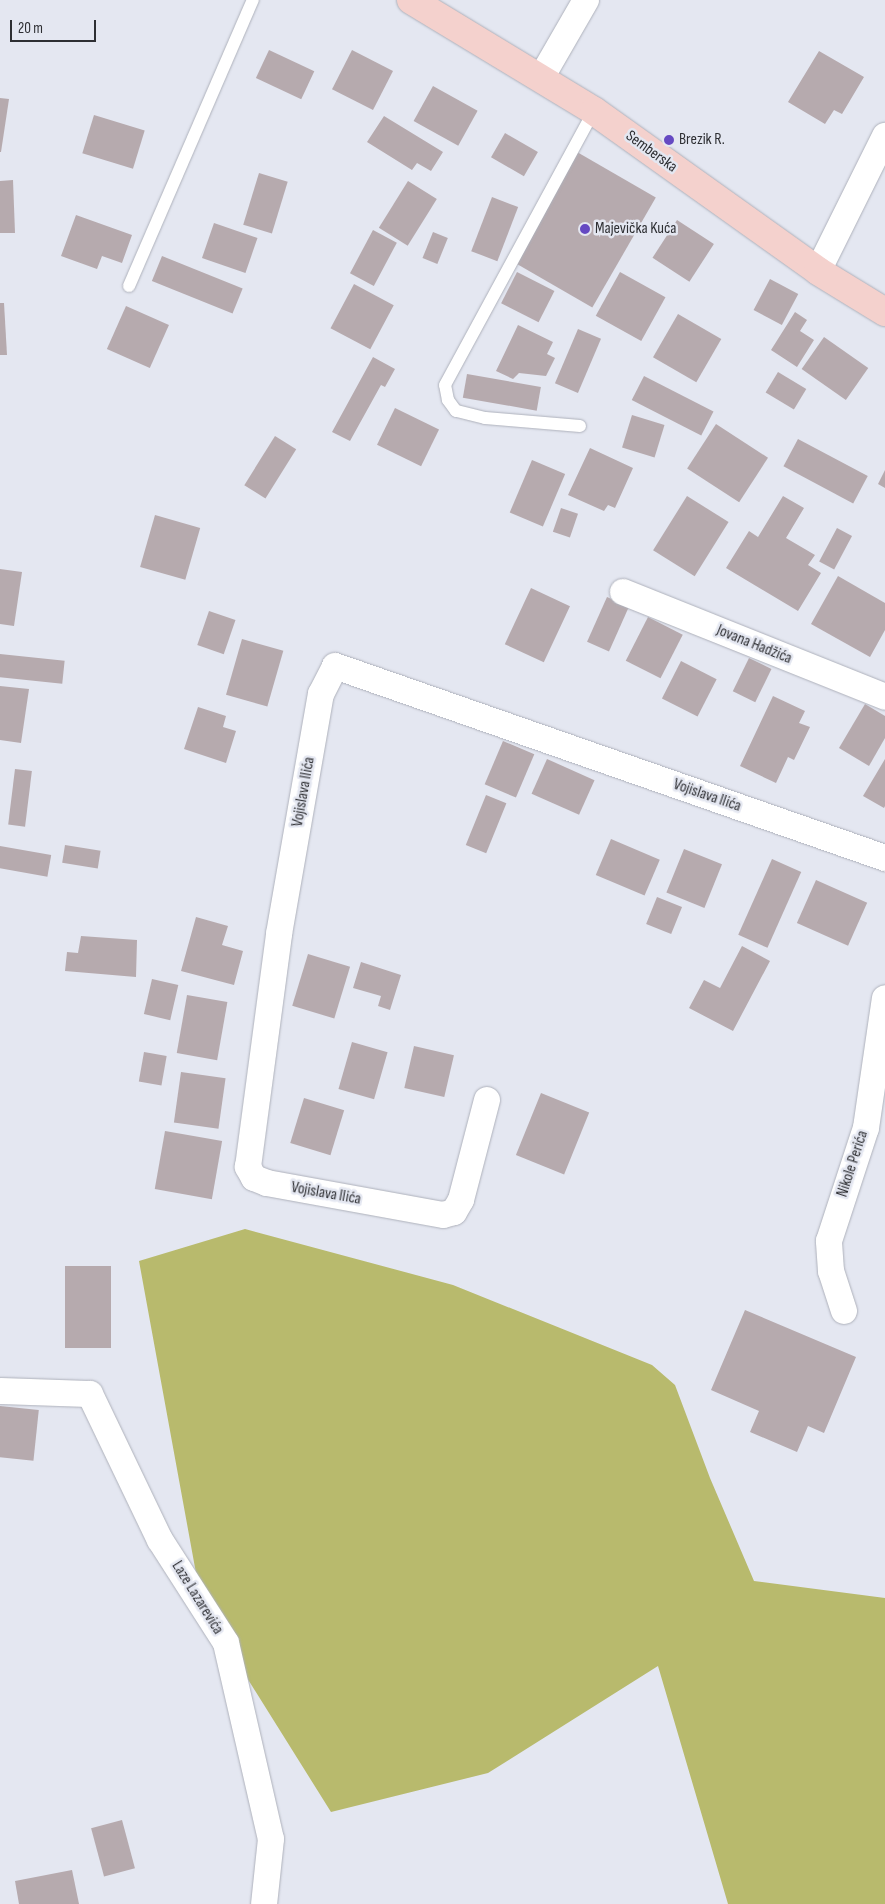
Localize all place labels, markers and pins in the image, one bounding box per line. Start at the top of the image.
place label: Brezik R. [679,130,725,150]
marker: Brezik R. [663,134,675,146]
place label: Majevička Kuća [595,219,676,239]
marker: Majevička Kuća [579,223,591,235]

